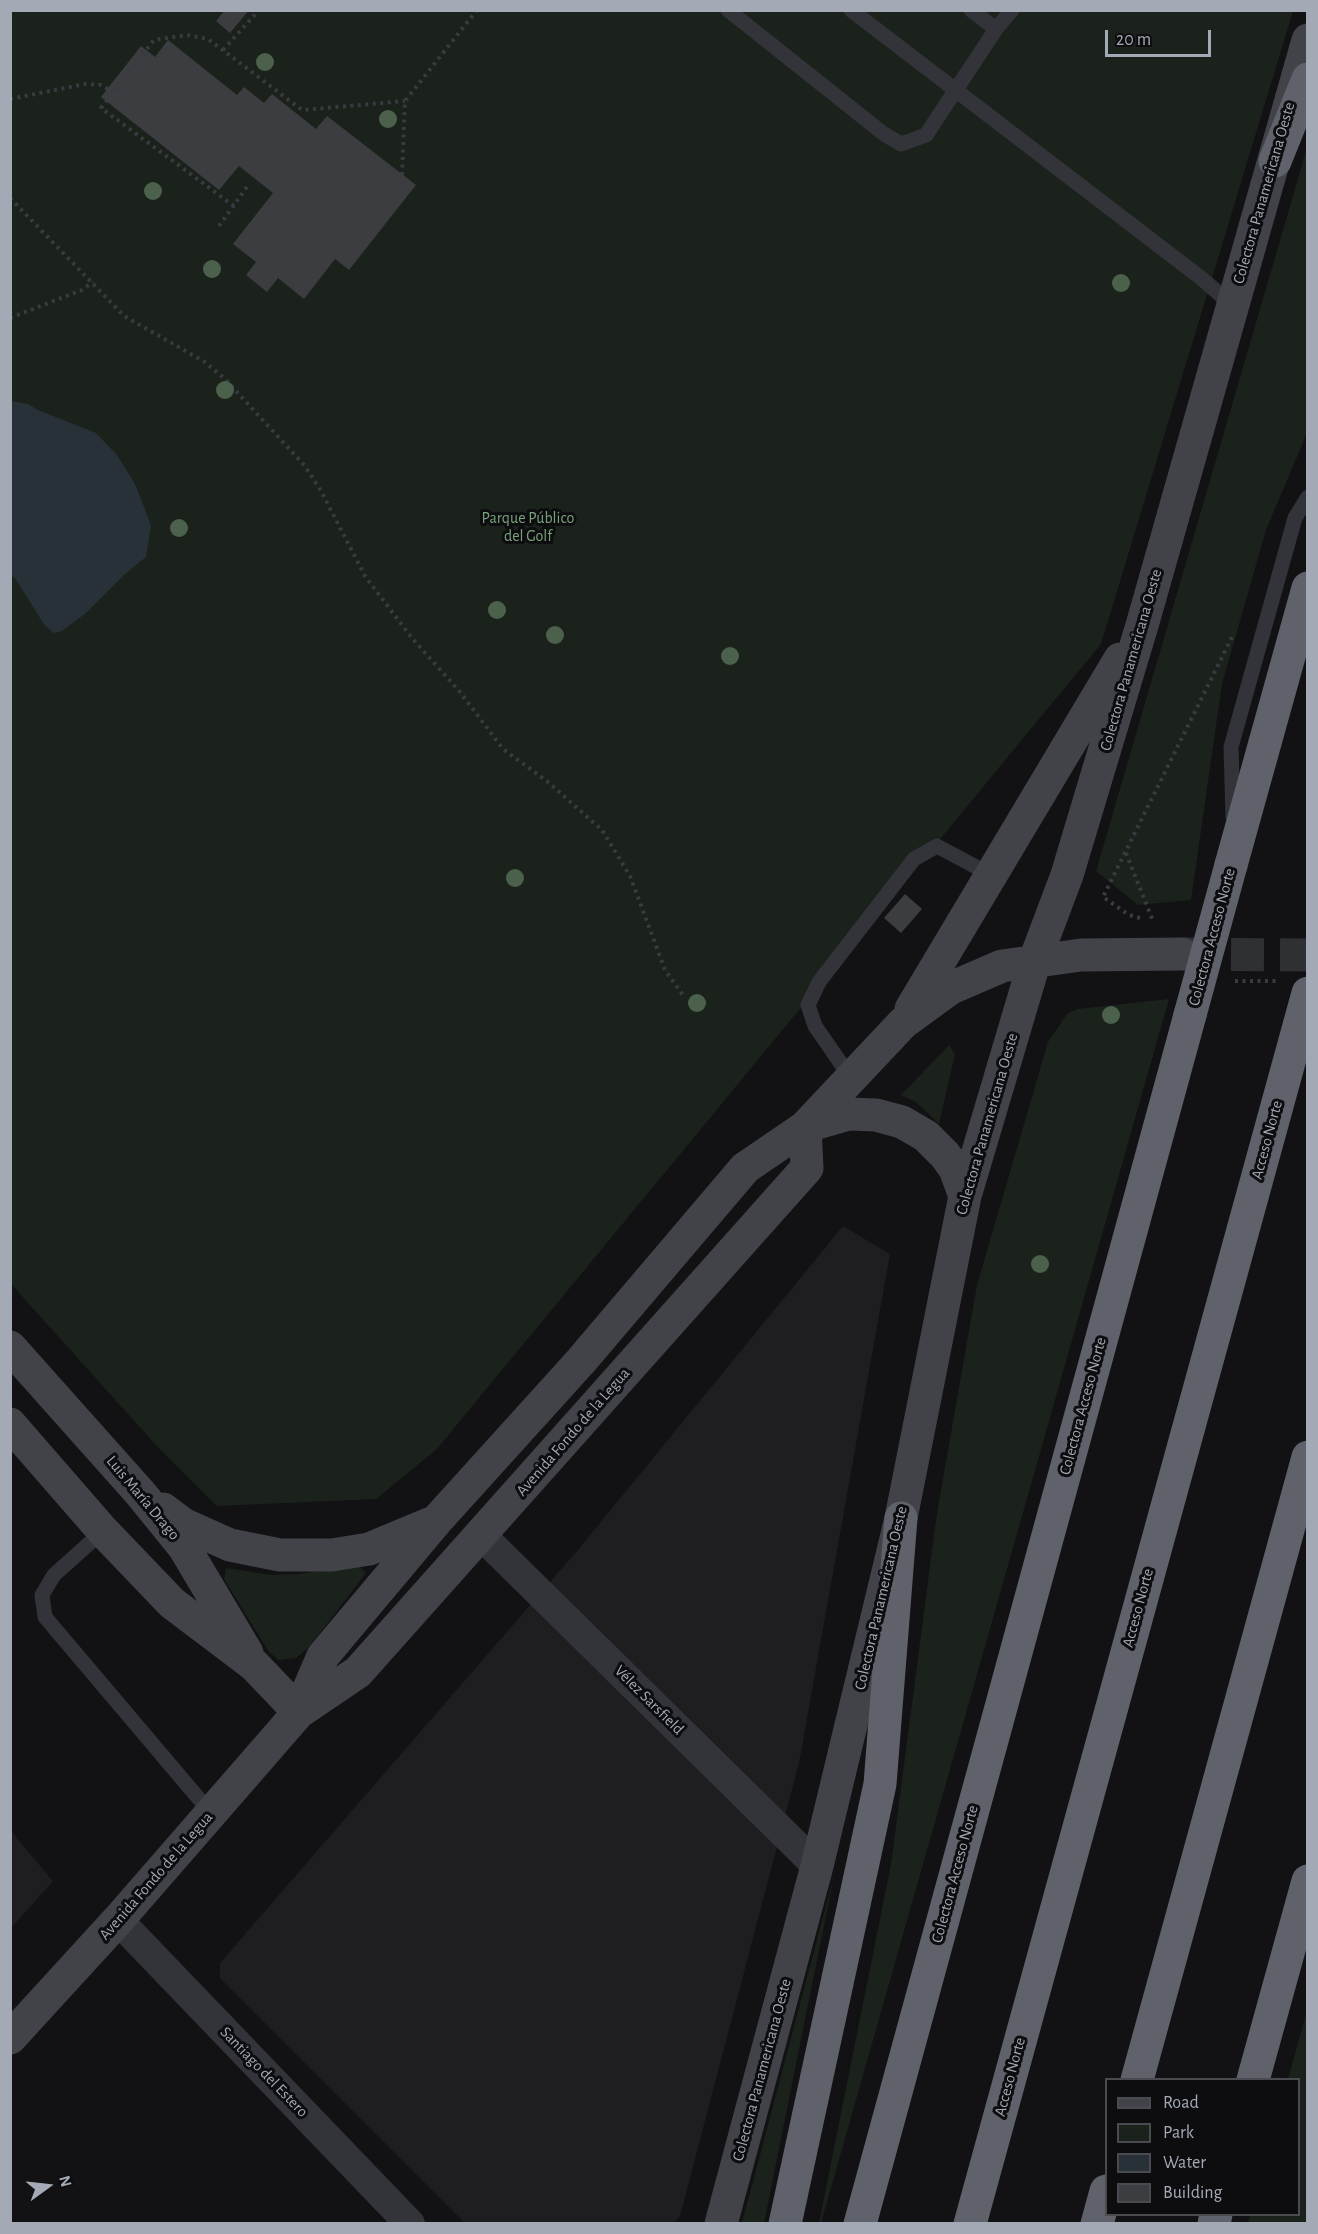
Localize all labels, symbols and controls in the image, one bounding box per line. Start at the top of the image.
scale bar [1108,18,1214,56]
text: 20 m [1116,31,1151,49]
street label: Colectora Panamericana Oeste [1229,100,1299,286]
park label: Parque Público del Golf [482,508,574,546]
street label: Colectora Panamericana Oeste [1096,567,1166,753]
street label: Colectora Acceso Norte [1184,866,1240,1008]
street label: Colectora Panamericana Oeste [952,1031,1022,1217]
street label: Acceso Norte [1247,1098,1287,1182]
street label: Colectora Acceso Norte [1055,1335,1111,1477]
street label: Avenida Fondo de la Legua [512,1364,634,1500]
street label: Luis María Drago [102,1452,184,1544]
street label: Colectora Panamericana Oeste [850,1504,912,1692]
street label: Acceso Norte [1118,1566,1158,1650]
street label: Vélez Sarsfield [610,1661,688,1739]
street label: Colectora Acceso Norte [927,1803,983,1945]
street label: Avenida Fondo de la Legua [95,1808,217,1944]
street label: Colectora Panamericana Oeste [728,1977,796,2163]
street label: Santiago del Estero [216,2023,312,2121]
street label: Acceso Norte [990,2035,1030,2119]
legend [1105,2078,1300,2216]
text: Road [1163,2094,1199,2112]
text: Park [1163,2124,1194,2142]
text: Water [1163,2154,1206,2172]
north arrow [18,2156,78,2216]
text: N [56,2174,75,2189]
text: Building [1163,2184,1222,2202]

